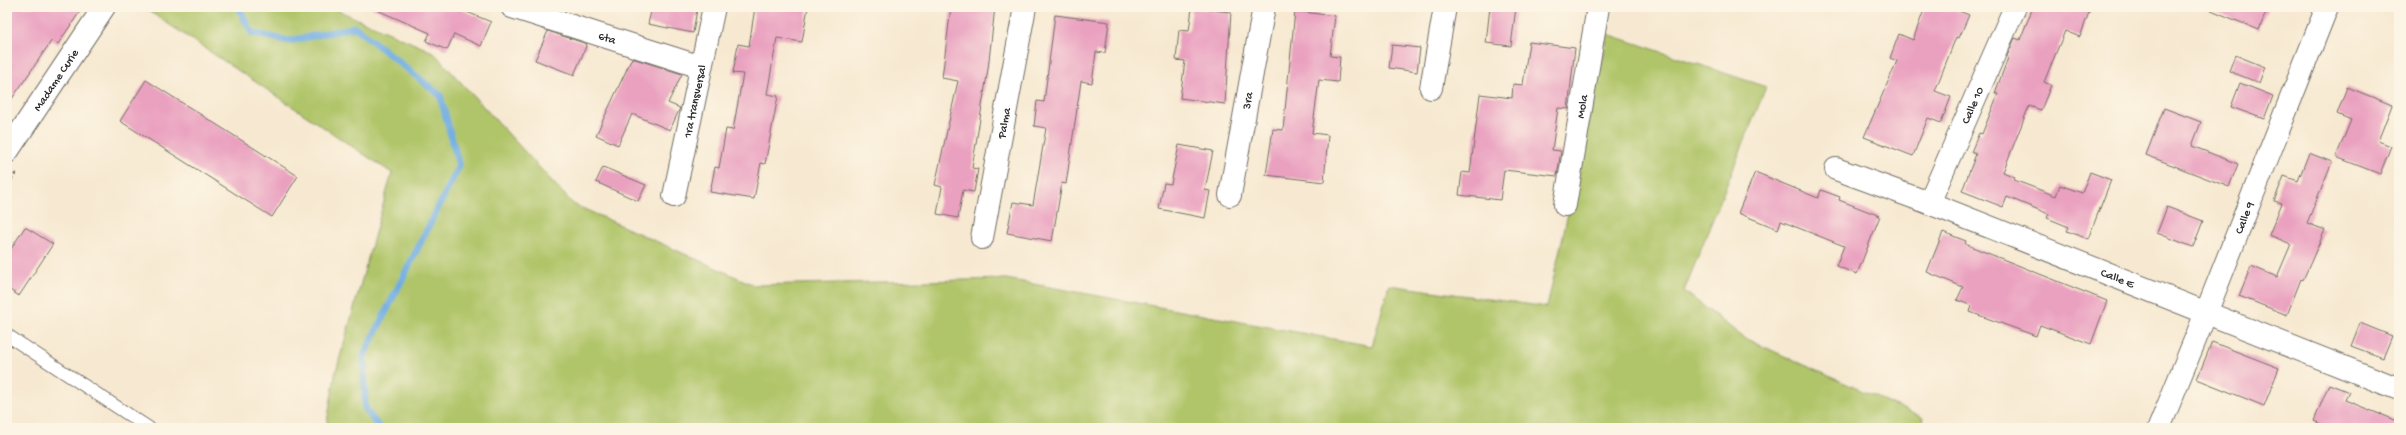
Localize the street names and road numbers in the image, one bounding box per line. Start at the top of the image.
street label: 6ta [596,30,618,49]
street label: Madame Curie [31,47,83,114]
street label: 1ra transversal [681,63,711,140]
street label: Calle 10 [1960,85,1988,127]
street label: 3ra [1240,91,1258,112]
street label: Mola [1575,93,1592,120]
street label: Palma [995,106,1015,141]
street label: Calle 9 [2233,200,2258,236]
street label: Calle E [2098,267,2136,293]

